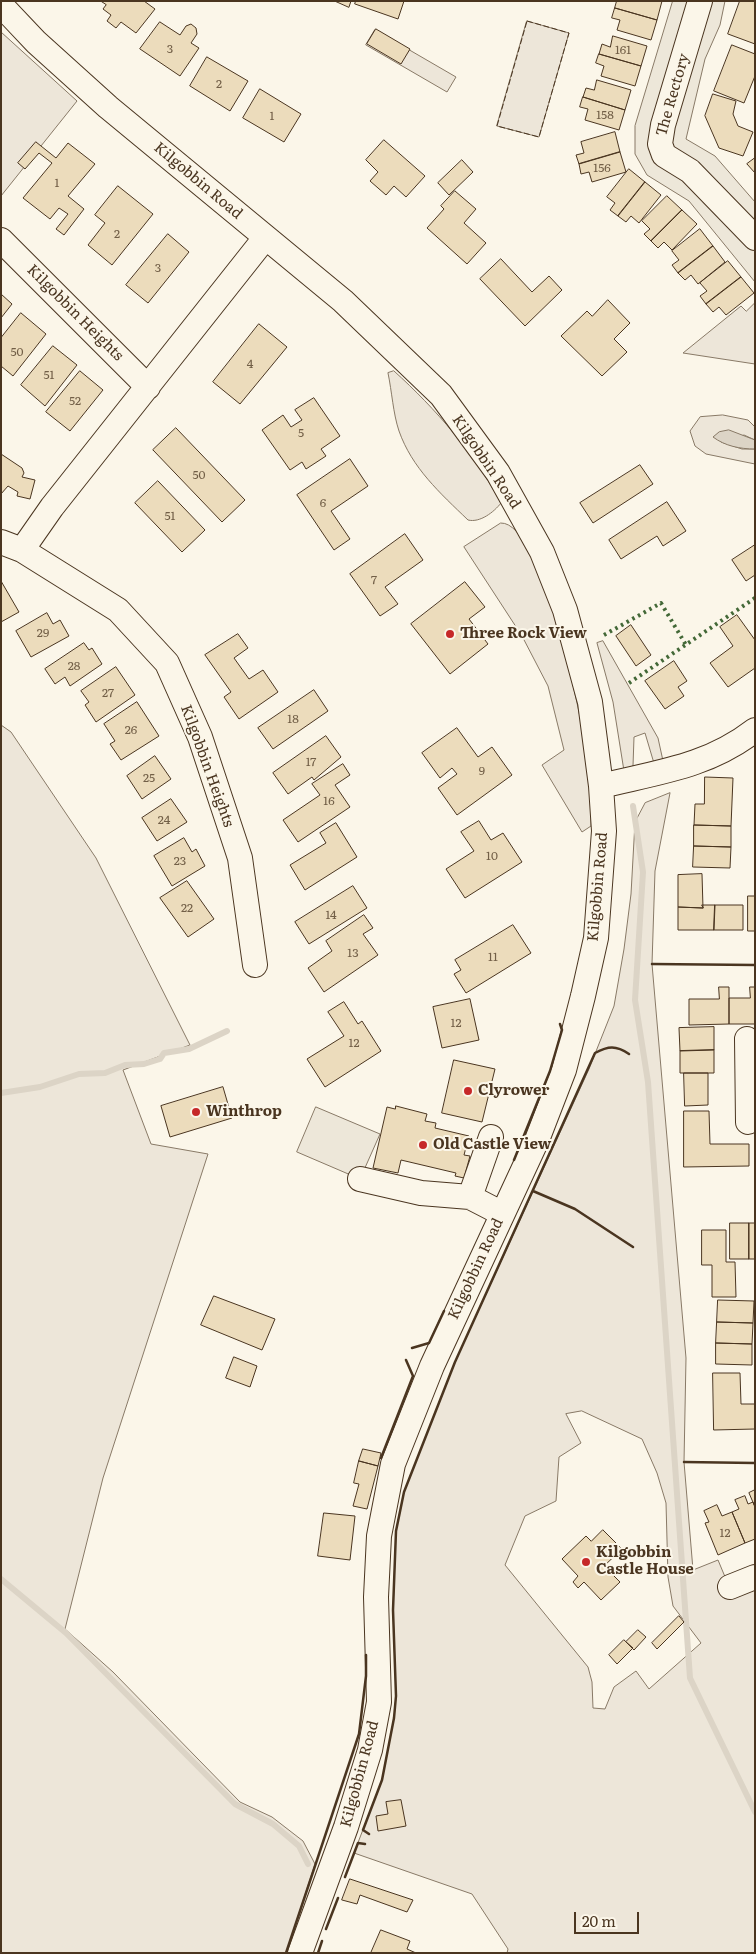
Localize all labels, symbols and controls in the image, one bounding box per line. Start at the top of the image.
house number: 3 [167,42,173,56]
house number: 161 [615,43,631,57]
street label: The Rectory [653,52,693,138]
house number: 2 [216,77,222,91]
house number: 158 [596,108,614,122]
house number: 1 [270,109,274,123]
street label: Kilgobbin Road [150,139,246,223]
house number: 156 [593,161,611,175]
house number: 1 [55,176,59,190]
house number: 2 [114,227,120,241]
street label: Kilgobbin Heights [23,261,127,365]
house number: 3 [155,261,161,275]
house number: 50 [10,345,24,359]
house number: 4 [247,357,253,371]
house number: 51 [44,368,54,382]
house number: 52 [69,394,81,408]
street label: Kilgobbin Road [448,411,524,513]
house number: 5 [298,426,304,440]
house number: 50 [192,468,206,482]
house number: 6 [320,496,326,510]
house number: 51 [165,509,175,523]
house number: 7 [371,573,377,587]
place label: Three Rock View [460,625,587,643]
house number: 29 [37,626,49,640]
marker: Three Rock View [444,628,456,640]
house number: 28 [68,659,80,673]
house number: 27 [102,686,114,700]
street label: Kilgobbin Heights [177,702,237,830]
house number: 18 [287,712,299,726]
house number: 26 [125,723,137,737]
house number: 17 [306,755,316,769]
house number: 9 [479,764,485,778]
house number: 25 [143,771,155,785]
house number: 16 [323,794,335,808]
house number: 24 [158,813,170,827]
street label: Kilgobbin Road [584,832,612,942]
house number: 10 [486,849,498,863]
house number: 23 [174,854,186,868]
house number: 22 [181,901,193,915]
house number: 14 [325,908,337,922]
house number: 13 [347,946,359,960]
house number: 11 [488,950,498,964]
house number: 12 [451,1016,461,1030]
house number: 12 [349,1036,359,1050]
place label: Clyrower [478,1082,549,1100]
marker: Clyrower [462,1085,474,1097]
place label: Winthrop [206,1103,282,1121]
marker: Winthrop [190,1106,202,1118]
place label: Old Castle View [433,1136,551,1154]
marker: Old Castle View [417,1139,429,1151]
street label: Kilgobbin Road [445,1215,507,1323]
house number: 12 [720,1526,730,1540]
place label: Kilgobbin Castle House [596,1544,694,1579]
marker: Kilgobbin Castle House [580,1556,592,1568]
street label: Kilgobbin Road [337,1719,383,1829]
scale bar [576,1902,641,1934]
text: 20 m [582,1909,616,1932]

